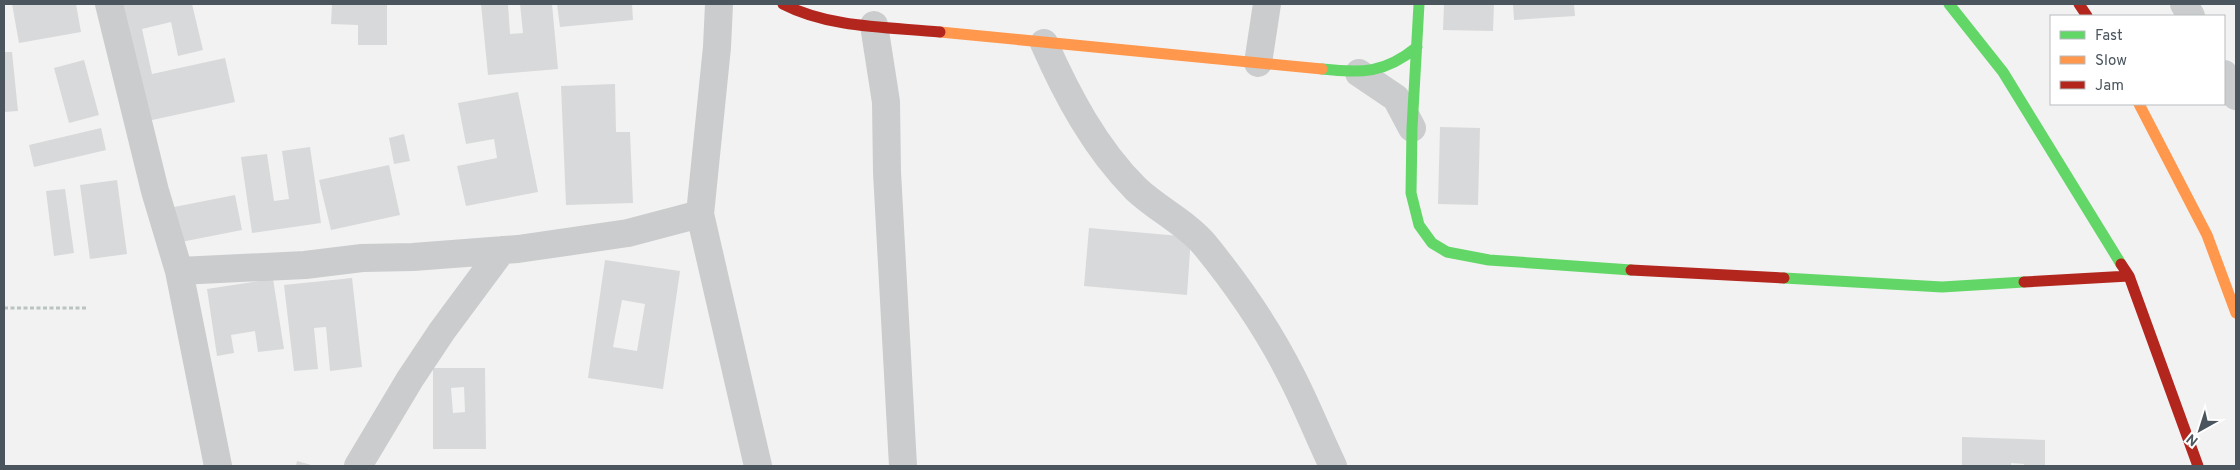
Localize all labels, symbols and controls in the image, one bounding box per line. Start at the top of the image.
legend [2050,15,2225,105]
text: Fast [2095,27,2123,46]
text: Slow [2095,52,2127,71]
text: Jam [2095,77,2124,96]
north arrow [2175,405,2225,455]
text: N [2184,429,2202,449]

